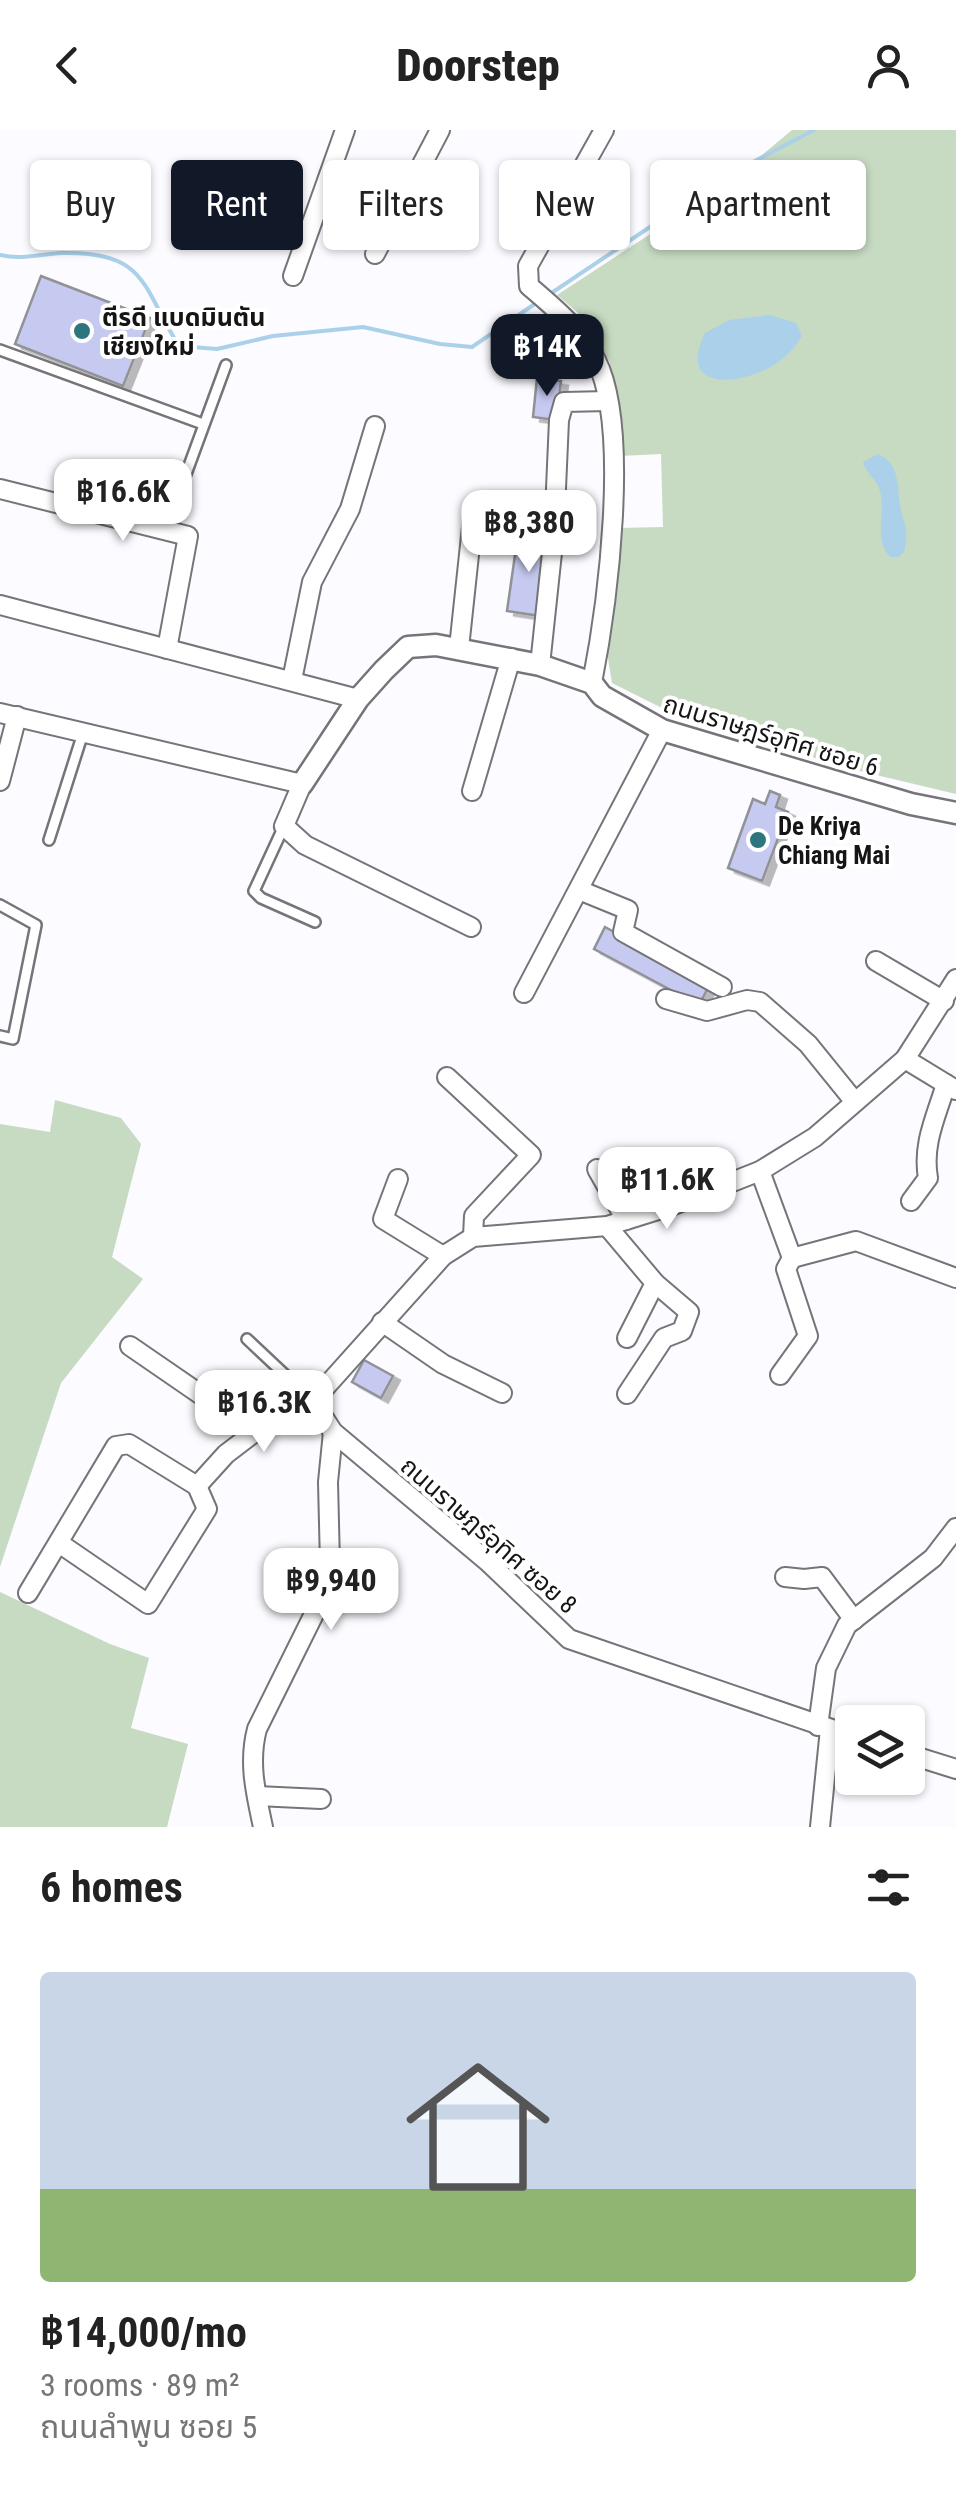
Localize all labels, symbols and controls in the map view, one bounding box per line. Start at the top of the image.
icon: back [40,38,95,93]
icon: person [861,38,916,93]
text: Doorstep [396,39,560,92]
chip: Buy [30,160,151,250]
chip: Rent [171,160,303,250]
chip: Filters [323,160,479,250]
chip: New [499,160,630,250]
chip: Apartment [650,160,866,250]
place label: ตีรดี แบดมินตัน เชียงใหม่ [102,303,265,361]
pin: ฿14K [488,314,606,399]
marker: ตีรดี แบดมินตัน เชียงใหม่ [71,320,93,342]
text: ฿14K [513,327,581,365]
pin: ฿16.6K [42,459,204,544]
text: ฿16.6K [76,472,170,510]
pin: ฿8,380 [448,490,610,575]
text: ฿8,380 [483,503,575,541]
street label: ถนนราษฎร์อุทิศ ซอย 6 [659,689,882,783]
place label: De Kriya Chiang Mai [778,812,890,870]
marker: De Kriya Chiang Mai [747,829,769,851]
pin: ฿11.6K [586,1147,748,1232]
text: ฿11.6K [620,1160,714,1198]
pin: ฿16.3K [183,1370,345,1455]
text: ฿16.3K [217,1383,311,1421]
street label: ถนนราษฎร์อุทิศ ซอย 8 [394,1451,583,1620]
pin: ฿9,940 [250,1548,412,1633]
text: ฿9,940 [285,1561,377,1599]
map controls [835,1705,925,1795]
button: layers [835,1705,925,1795]
icon: filters [861,1860,916,1915]
text: 6 homes [40,1863,183,1912]
icon: home [388,2037,568,2217]
text: ฿14,000/mo [40,2308,247,2357]
text: 3 rooms · 89 m² [40,2366,239,2404]
text: ถนนลำพูน ซอย 5 [40,2408,257,2446]

